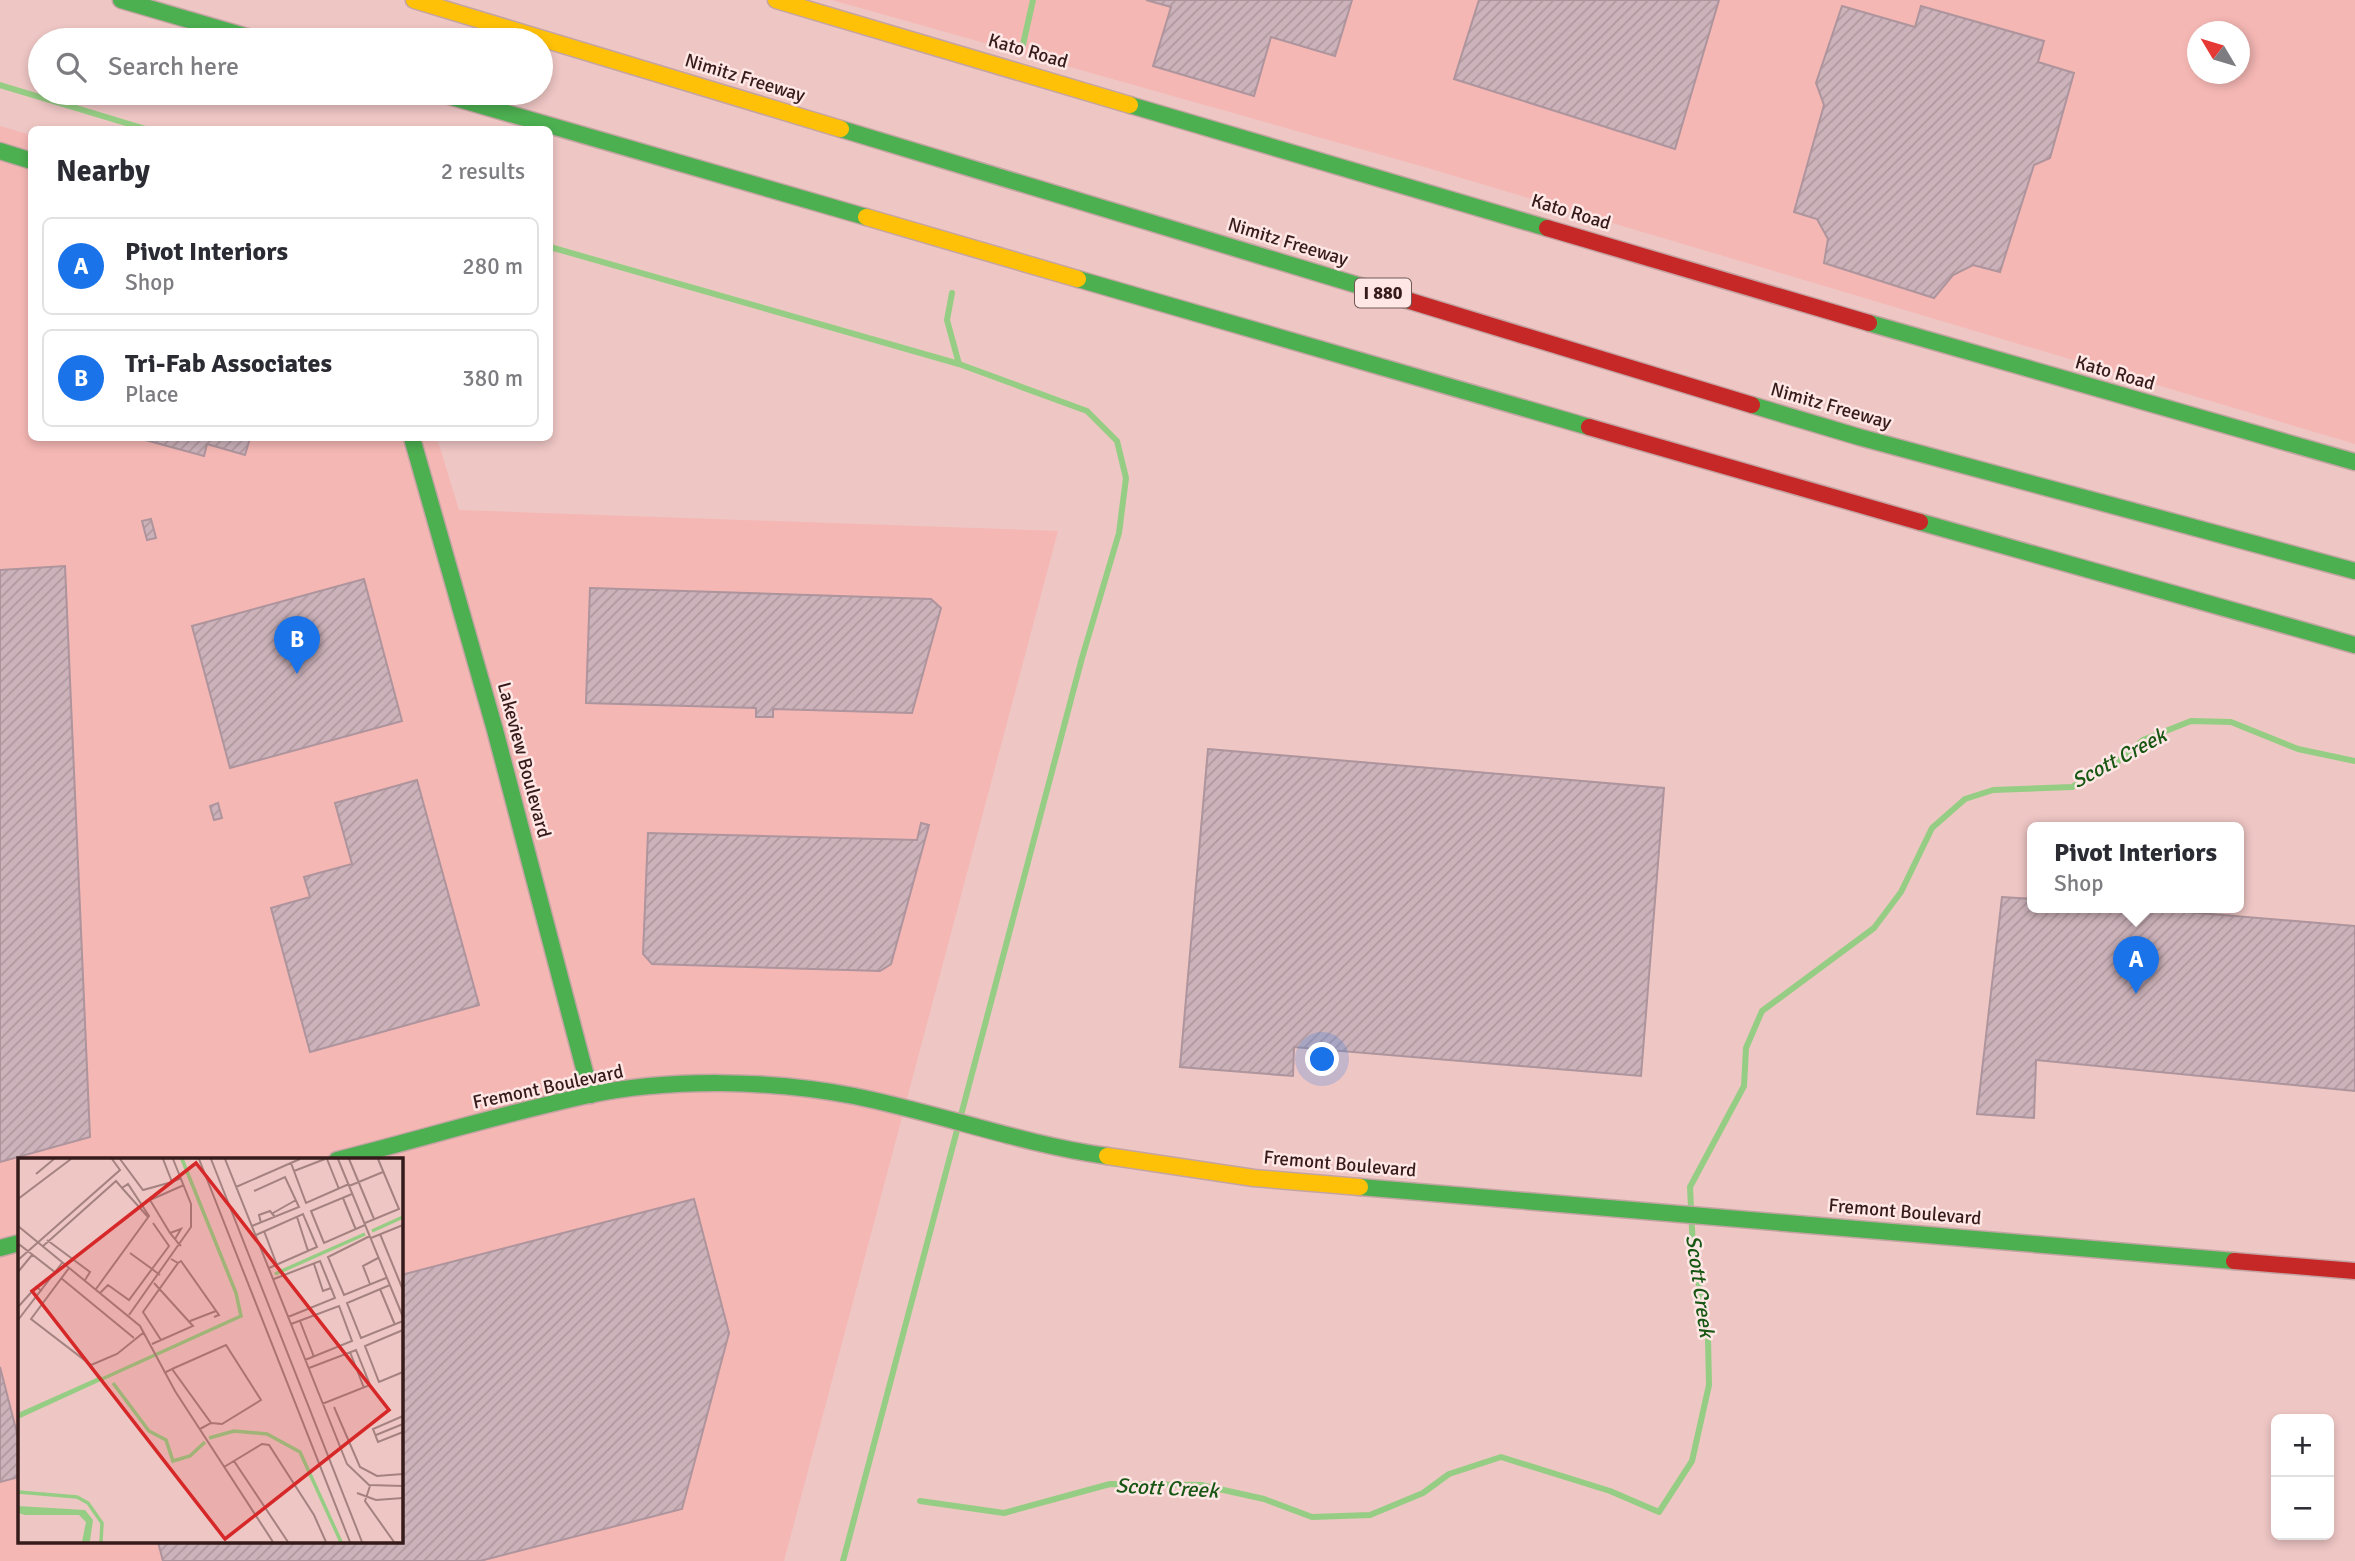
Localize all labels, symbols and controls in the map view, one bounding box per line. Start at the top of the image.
north arrow [2187,21,2250,84]
search box [28,28,553,105]
street label: Kato Road [985,28,1071,74]
icon: search [52,48,90,86]
street label: Nimitz Freeway [682,48,808,108]
text: Search here [108,51,239,83]
text: Nearby [56,153,150,190]
text: 2 results [441,157,525,186]
street label: Kato Road [1528,189,1614,235]
street label: Nimitz Freeway [1225,212,1351,272]
text: Pivot Interiors [125,236,288,268]
text: A [74,252,88,281]
text: 280 m [462,252,523,281]
text: Shop [125,268,174,297]
road number: I 880 [1355,278,1411,307]
text: Tri-Fab Associates [125,348,332,380]
street label: Kato Road [2072,350,2158,396]
text: B [74,364,88,393]
text: 380 m [462,364,523,393]
street label: Nimitz Freeway [1768,377,1894,435]
text: Place [125,380,179,409]
pin: B [274,616,320,674]
street label: Lakeview Boulevard [492,680,556,840]
water label: Scott Creek [2067,721,2173,794]
popup [2027,822,2244,913]
text: Pivot Interiors [2054,837,2217,869]
text: Shop [2054,869,2103,898]
pin: A [2113,936,2159,994]
your location [1305,1042,1339,1076]
street label: Fremont Boulevard [470,1059,626,1115]
street label: Fremont Boulevard [1263,1145,1417,1183]
inset map [18,1158,402,1544]
street label: Fremont Boulevard [1828,1193,1982,1231]
water label: Scott Creek [1680,1233,1720,1341]
map controls [2271,1414,2334,1540]
button: + [2271,1414,2334,1477]
water label: Scott Creek [1115,1472,1222,1504]
button: − [2271,1477,2334,1540]

